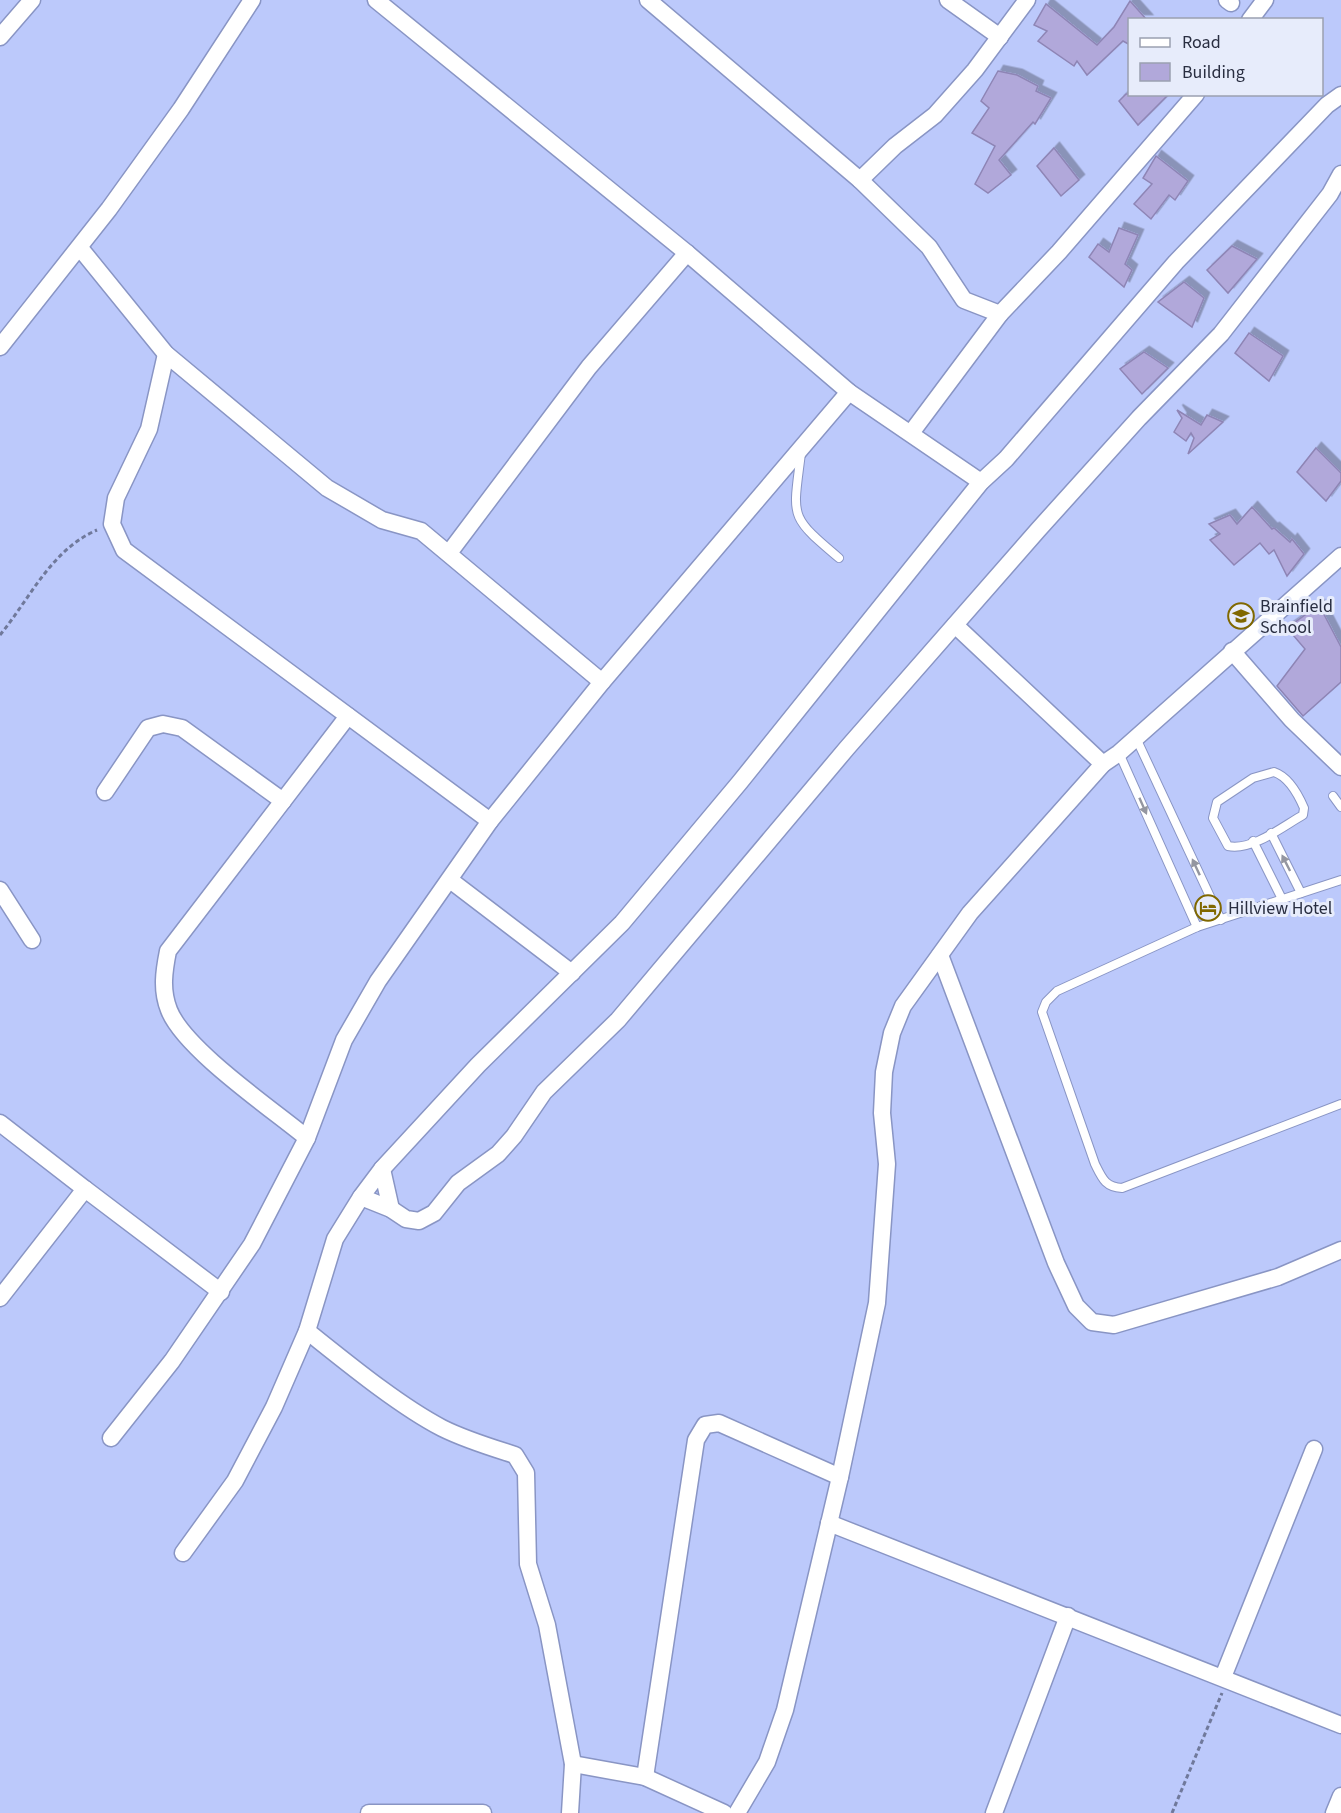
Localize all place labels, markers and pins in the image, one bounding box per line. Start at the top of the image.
place label: Brainfield School [1260,594,1333,640]
school or university icon: Brainfield School [1226,601,1256,631]
hotel icon: Hillview Hotel [1193,893,1223,923]
place label: Hillview Hotel [1228,896,1332,921]

